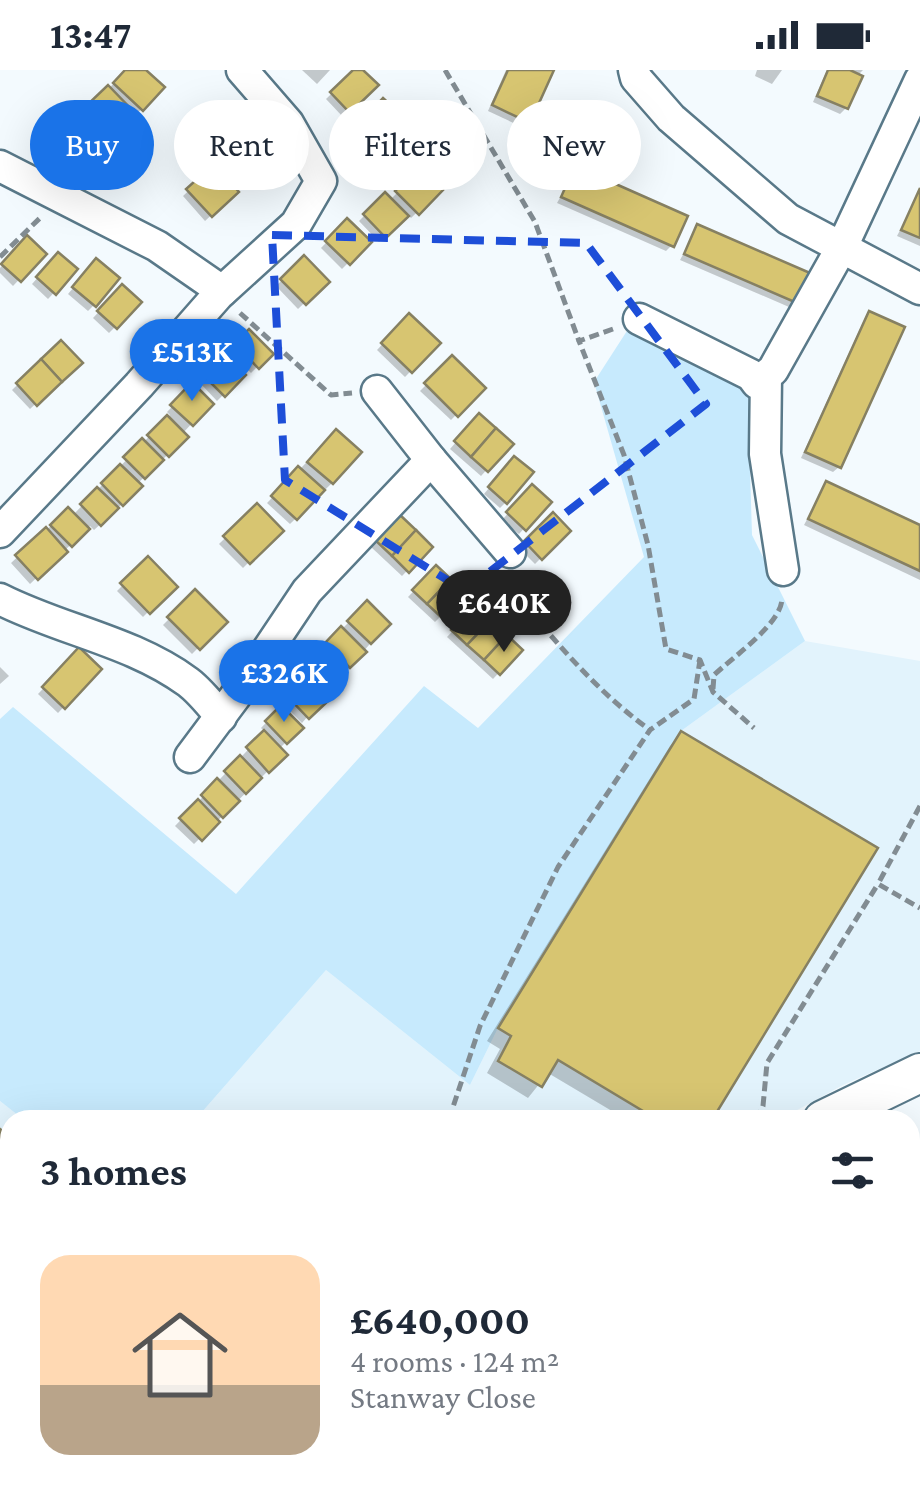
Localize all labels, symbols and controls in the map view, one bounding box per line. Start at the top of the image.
text: 13:47 [50,14,131,56]
chip: Buy [30,100,154,190]
chip: Rent [174,100,309,190]
chip: Filters [329,100,487,190]
chip: New [507,100,641,190]
pin: £513K [122,319,262,404]
text: £513K [152,333,232,369]
pin: £640K [434,570,574,655]
text: £640K [458,584,550,620]
pin: £326K [214,640,354,725]
text: £326K [241,654,327,690]
icon: filters [825,1143,880,1198]
text: 3 homes [40,1147,187,1194]
icon: home [120,1295,240,1415]
text: £640,000 [350,1296,530,1343]
text: 4 rooms · 124 m² [350,1343,559,1379]
text: Stanway Close [350,1379,536,1415]

